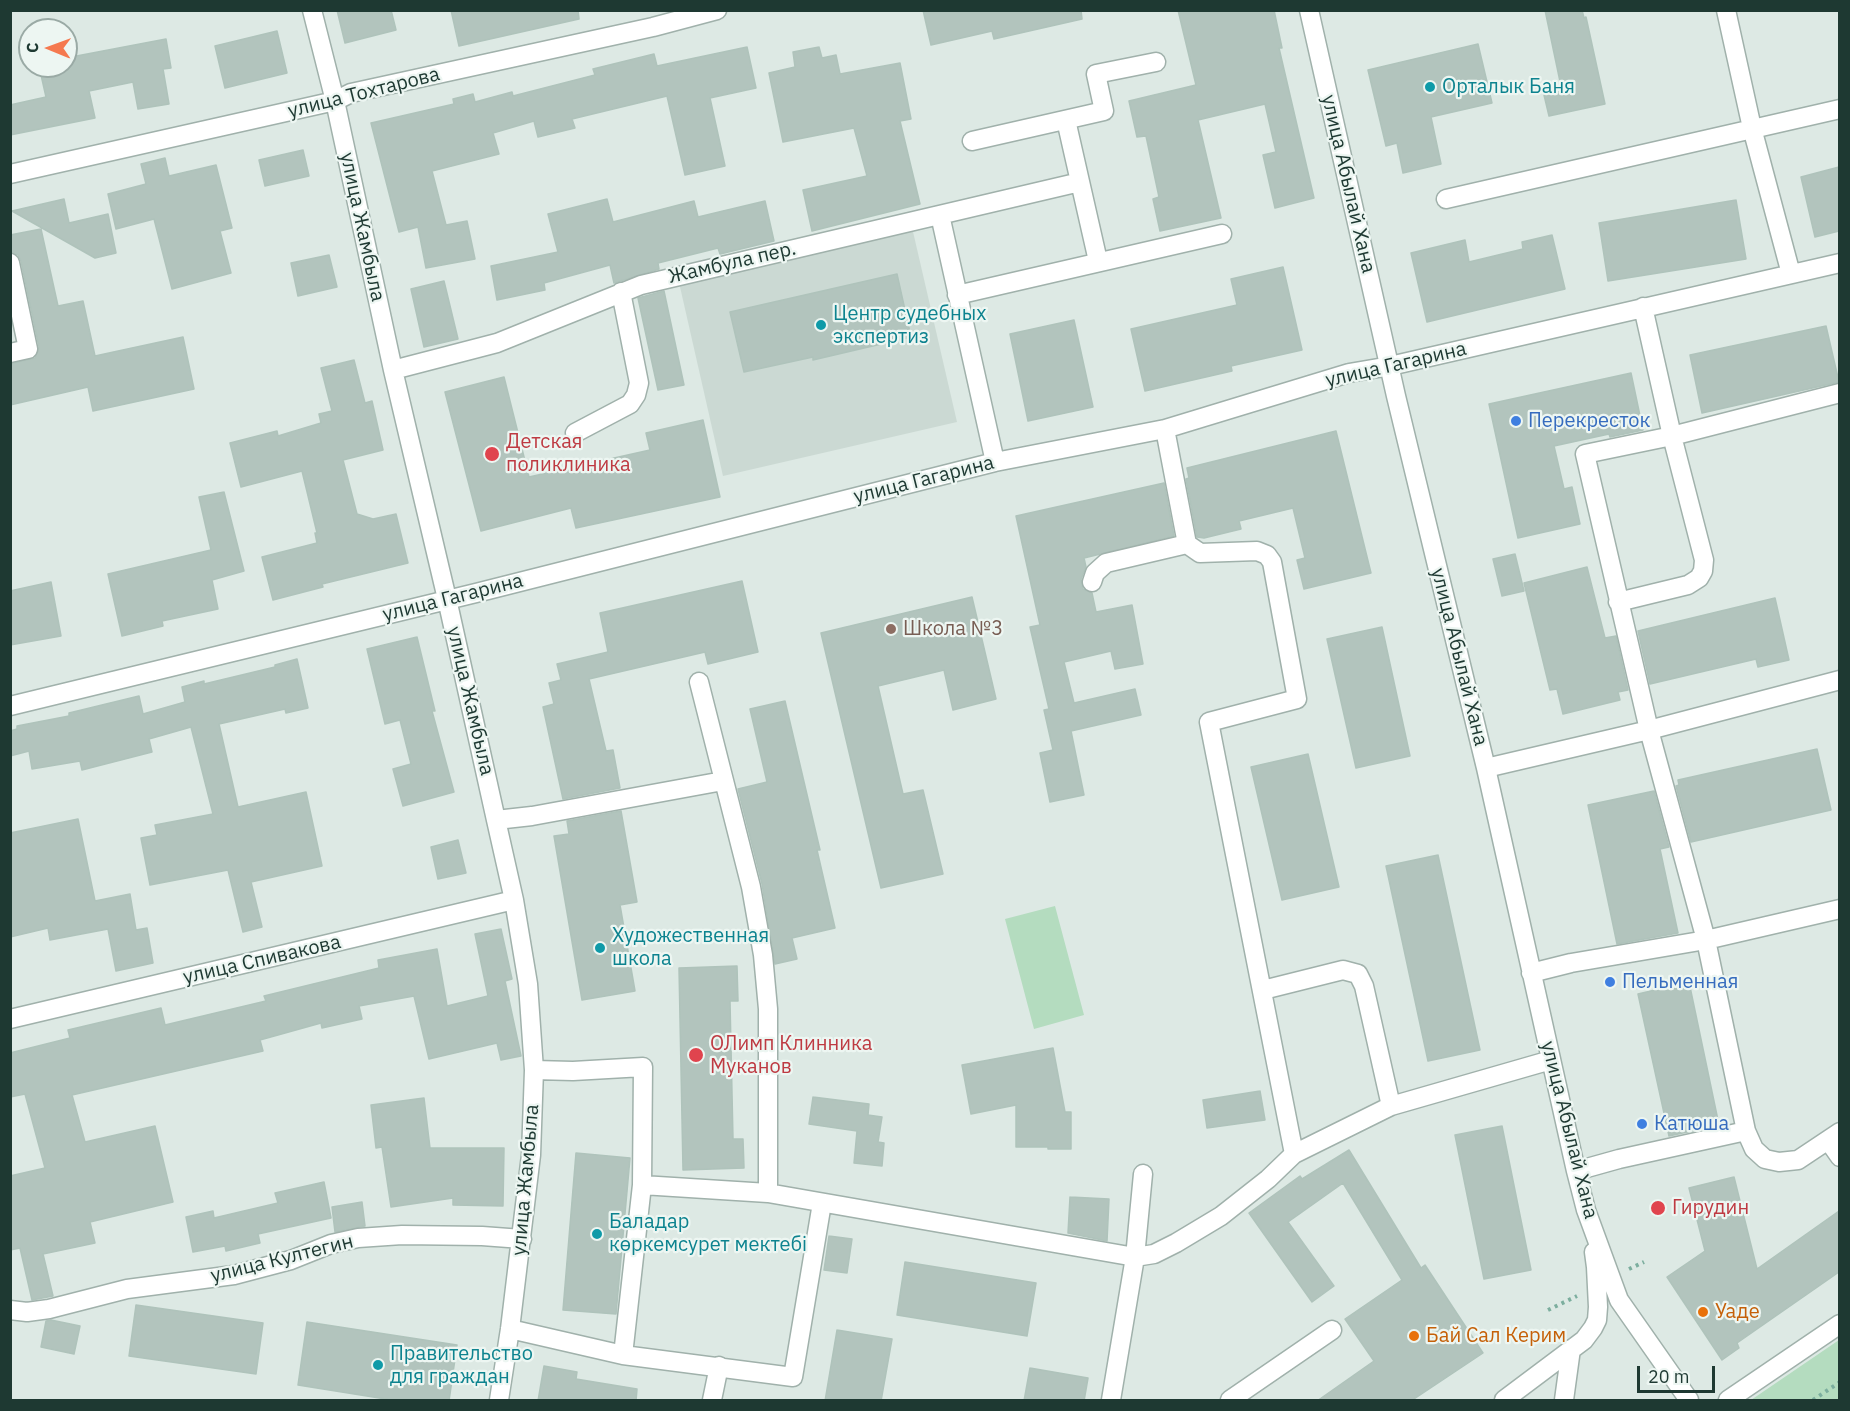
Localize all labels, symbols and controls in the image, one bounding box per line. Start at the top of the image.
north arrow [18,18,78,78]
text: С [22,42,42,53]
street label: улица Тохтарова [286,63,442,123]
place label: Орталык Баня [1442,75,1575,99]
marker: Орталык Баня [1423,80,1437,94]
street label: улица Абылай Хана [1316,92,1380,276]
street label: улица Жамбыла [334,150,390,304]
street label: Жамбула пер. [666,237,798,289]
place label: Центр судебных экспертиз [833,302,986,349]
marker: Центр судебных экспертиз [814,318,828,332]
street label: улица Гагарина [1323,337,1469,393]
place label: Перекресток [1528,409,1651,433]
marker: Перекресток [1509,414,1523,428]
place label: Детская поликлиника [506,430,631,477]
marker: Детская поликлиника [483,445,501,463]
street label: улица Гагарина [851,451,997,509]
street label: улица Абылай Хана [1425,566,1493,748]
street label: улица Гагарина [380,569,526,627]
place label: Школа №3 [903,617,1003,641]
marker: Школа №3 [884,622,898,636]
street label: улица Жамбыла [441,624,499,778]
place label: Художественная школа [612,924,769,971]
street label: улица Спивакова [181,930,343,990]
marker: Художественная школа [593,941,607,955]
place label: Пельменная [1622,970,1738,994]
marker: Пельменная [1603,975,1617,989]
place label: ОЛимп Клинника Муканов [710,1032,872,1079]
street label: улица Абылай Хана [1535,1039,1603,1221]
marker: ОЛимп Клинника Муканов [687,1046,705,1064]
street label: улица Жамбыла [507,1103,545,1257]
place label: Катюша [1654,1112,1729,1136]
marker: Катюша [1635,1117,1649,1131]
place label: Гирудин [1672,1196,1749,1220]
marker: Гирудин [1649,1199,1667,1217]
place label: Баладар көркемсурет мектебі [609,1210,807,1257]
marker: Баладар көркемсурет мектебі [590,1227,604,1241]
street label: улица Култегин [208,1230,356,1288]
place label: Уаде [1715,1300,1760,1324]
marker: Уаде [1696,1305,1710,1319]
place label: Бай Сал Керим [1426,1324,1566,1348]
marker: Бай Сал Керим [1407,1329,1421,1343]
place label: Правительство для граждан [390,1342,533,1389]
scale bar [1640,1354,1718,1392]
marker: Правительство для граждан [371,1358,385,1372]
text: 20 m [1648,1365,1690,1388]

